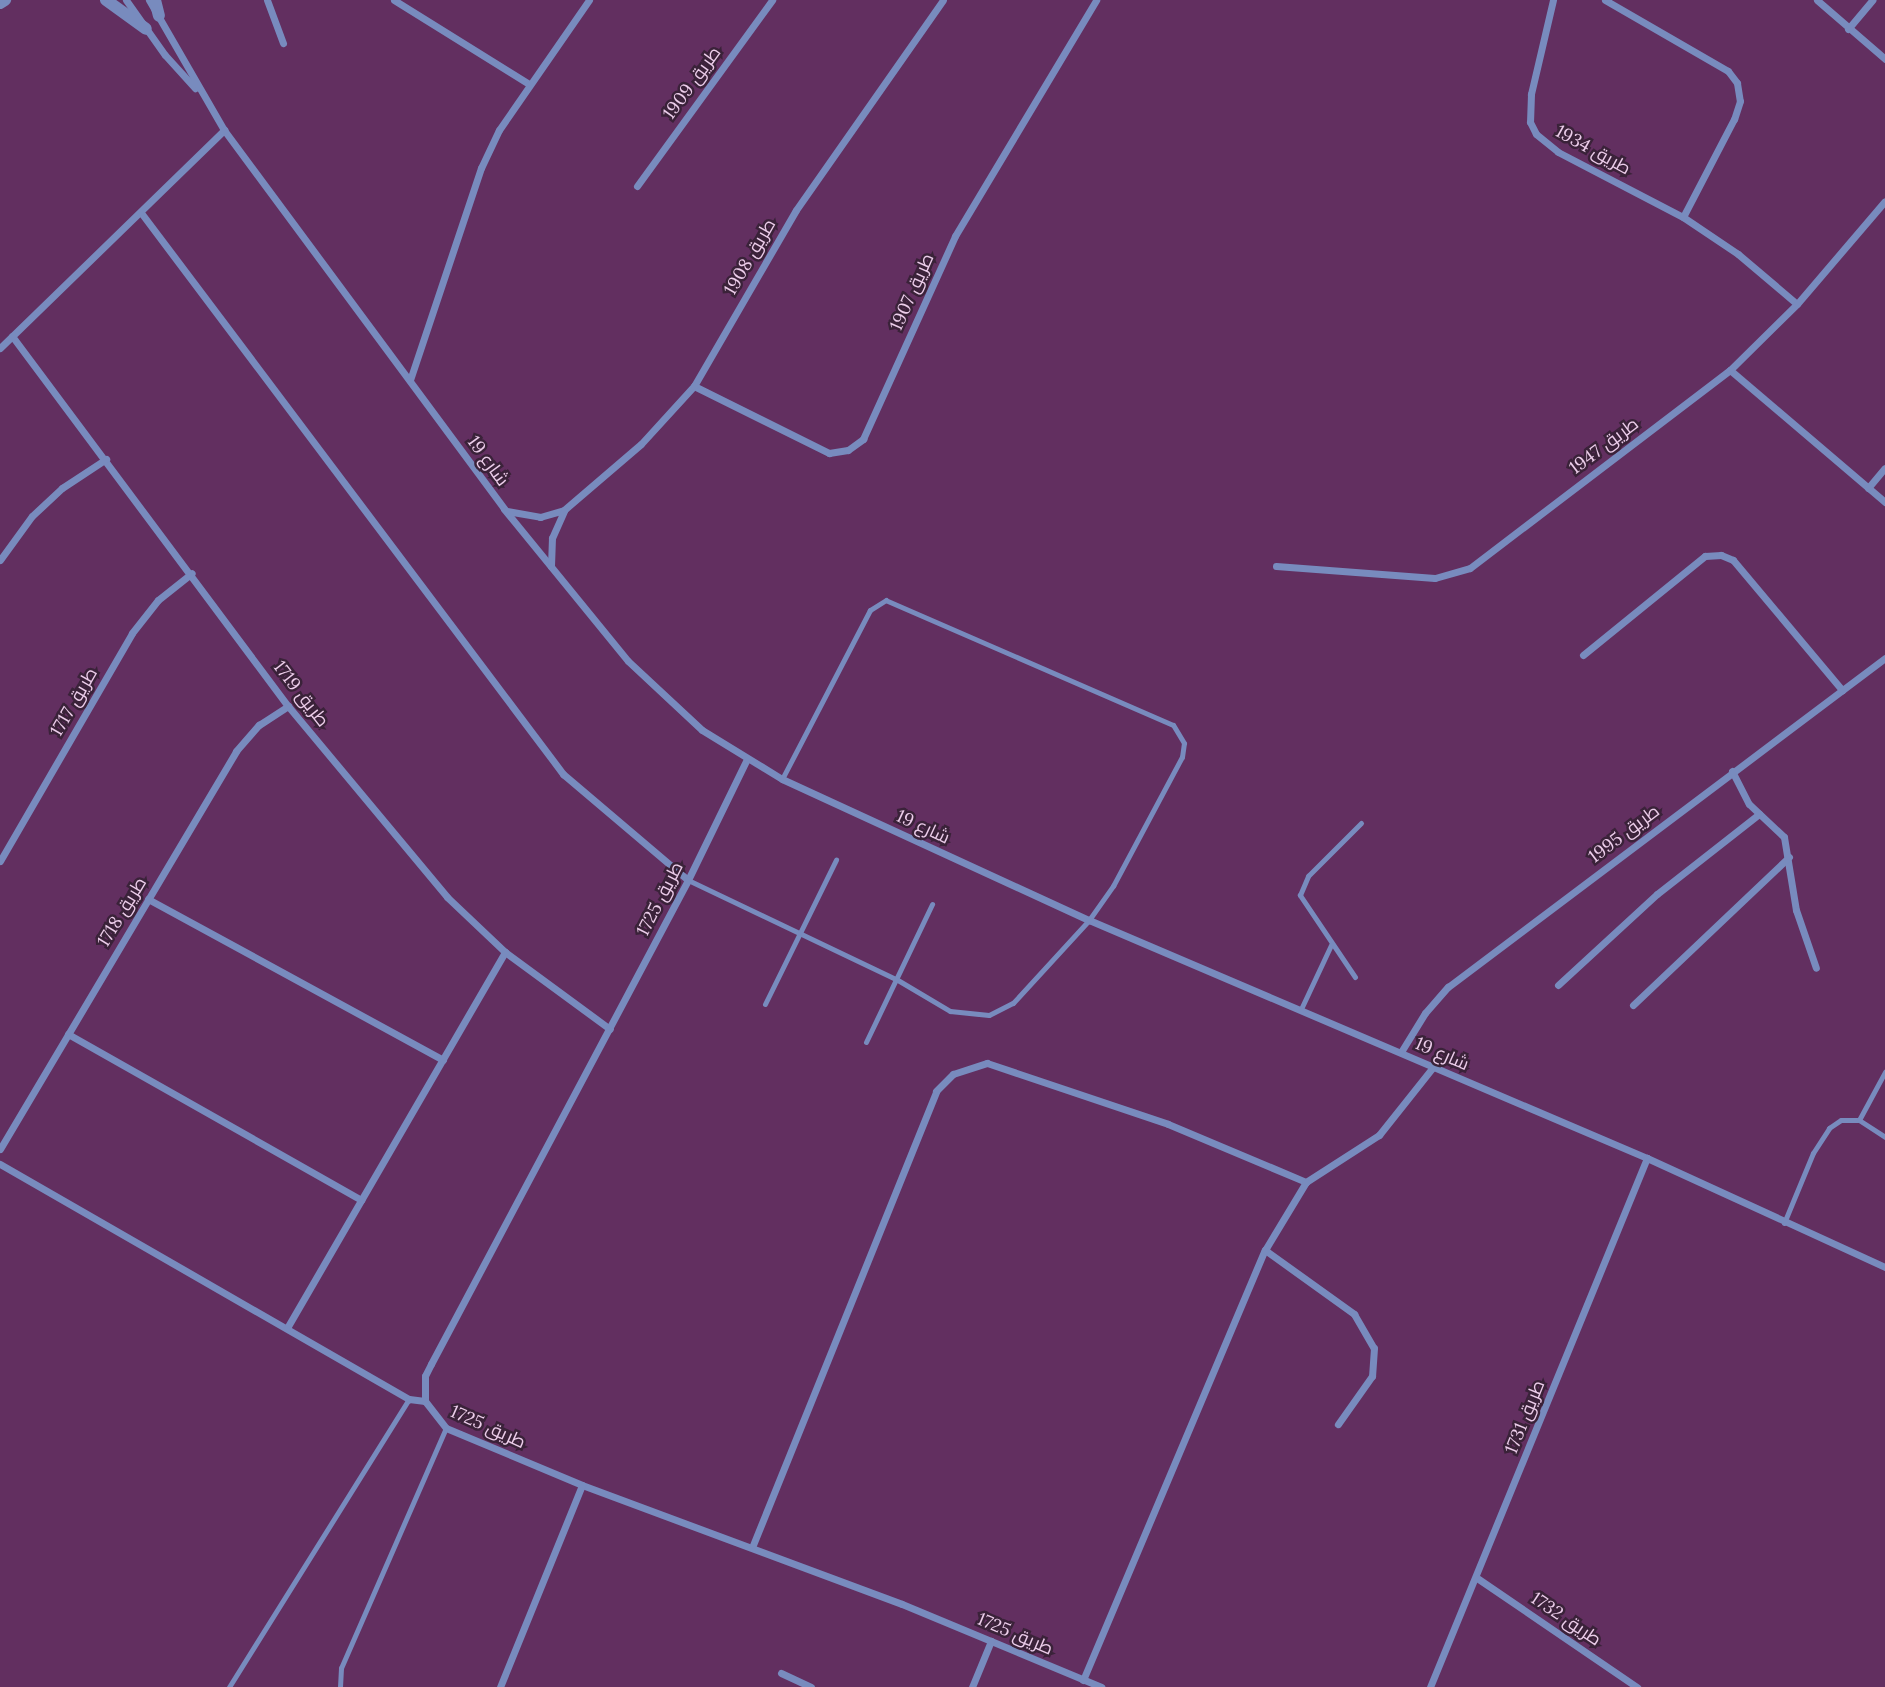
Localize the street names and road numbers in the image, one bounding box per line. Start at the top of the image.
street label: طريق 1909 [658,43,726,123]
street label: طريق 1934 [1552,121,1634,179]
street label: طريق 1908 [720,215,780,299]
street label: طريق 1907 [885,250,939,334]
street label: طريق 1947 [1565,413,1643,479]
street label: شارع 19 [463,432,513,490]
street label: طريق 1719 [269,657,333,731]
street label: طريق 1717 [46,664,102,740]
street label: طريق 1995 [1584,800,1664,868]
street label: شارع 19 [893,805,953,849]
street label: طريق 1725 [632,858,688,940]
street label: طريق 1718 [93,873,151,951]
street label: شارع 19 [1412,1033,1472,1075]
street label: طريق 1731 [1501,1377,1549,1457]
street label: طريق 1725 [447,1401,529,1453]
street label: طريق 1732 [1527,1588,1605,1650]
street label: طريق 1725 [974,1608,1056,1660]

